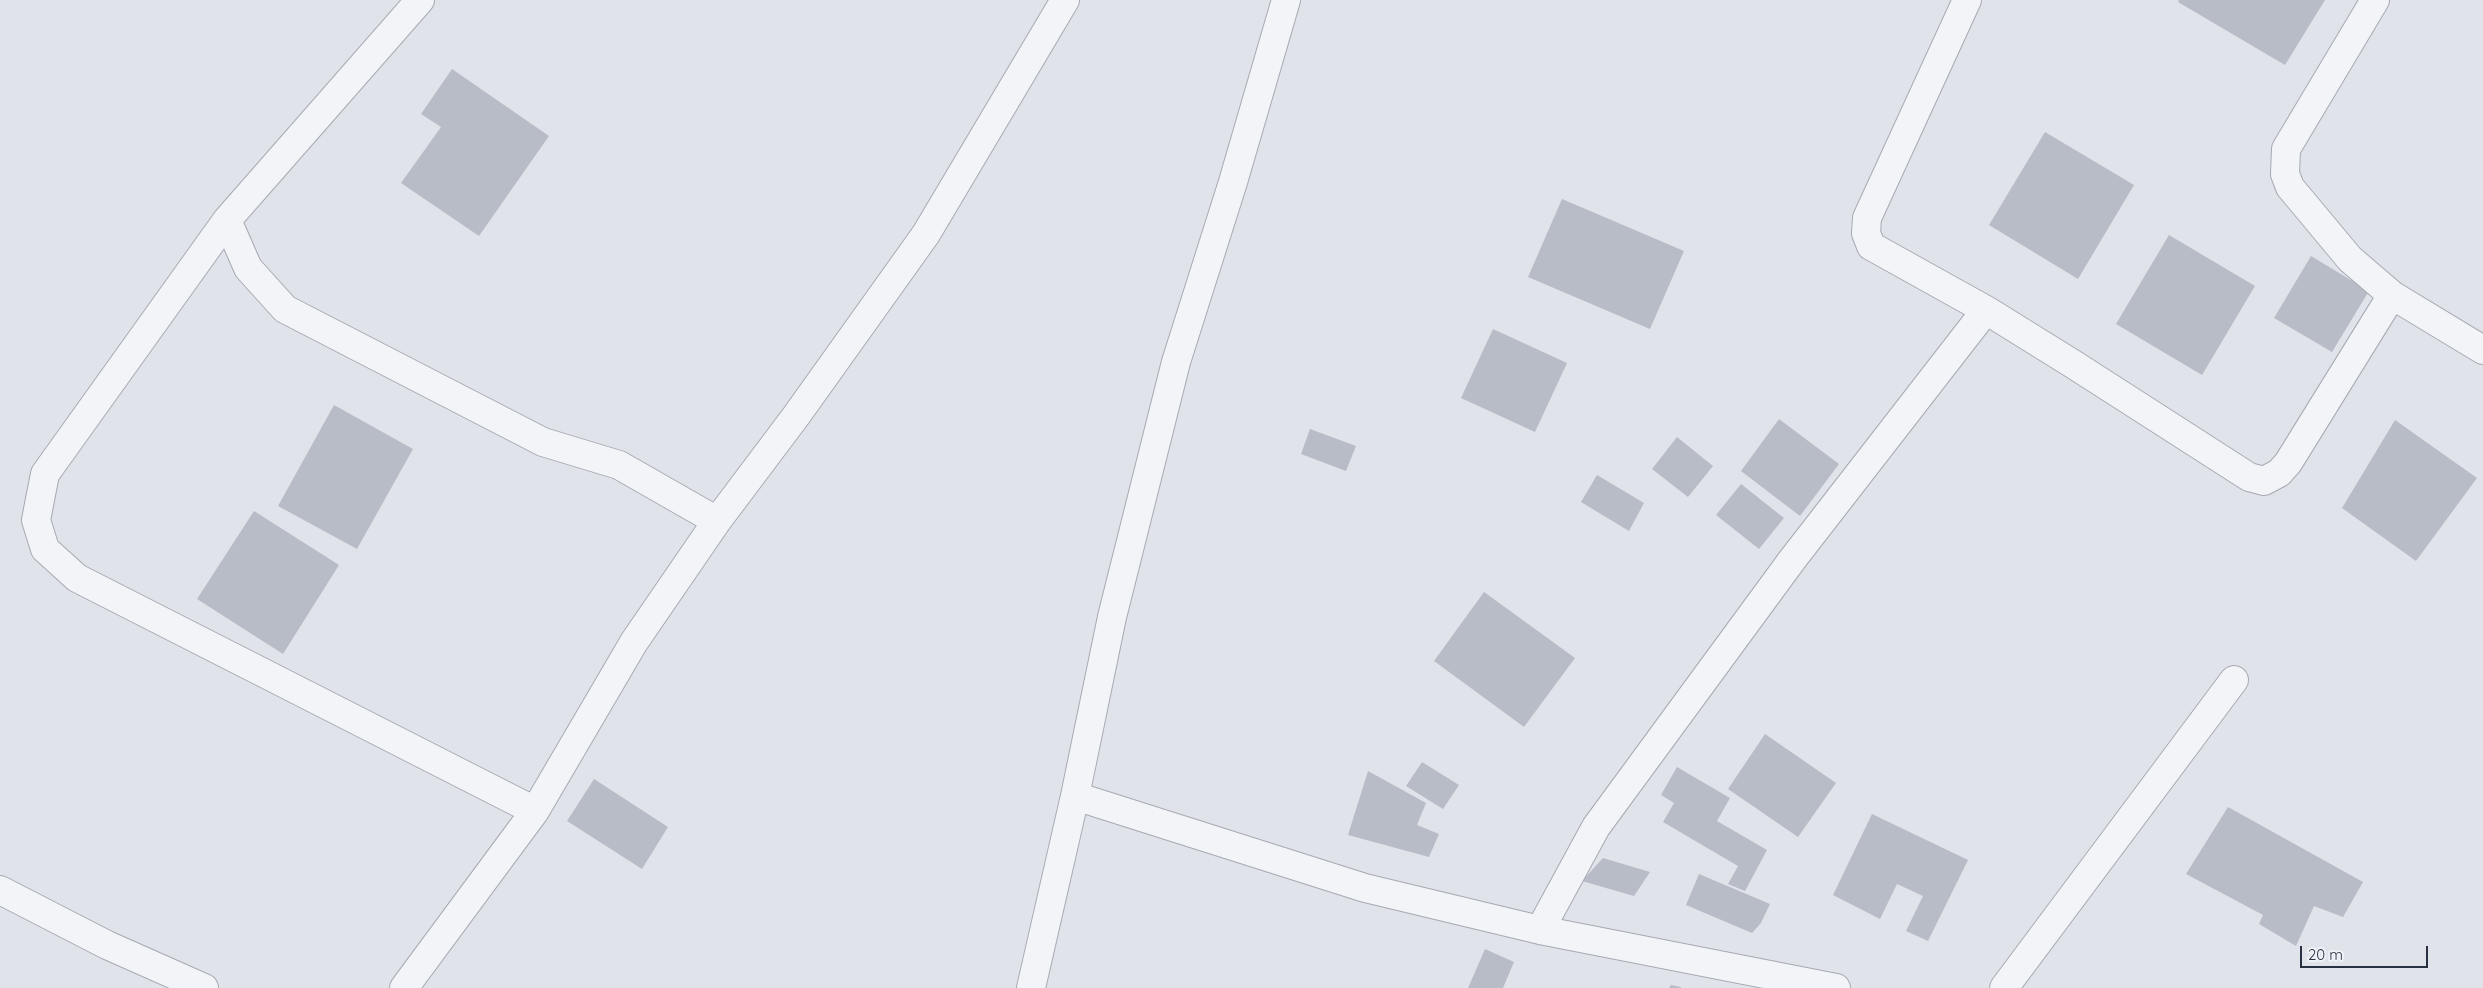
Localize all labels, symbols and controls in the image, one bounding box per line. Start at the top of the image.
scale bar [2303,936,2430,968]
text: 20 m [2308,945,2343,964]

